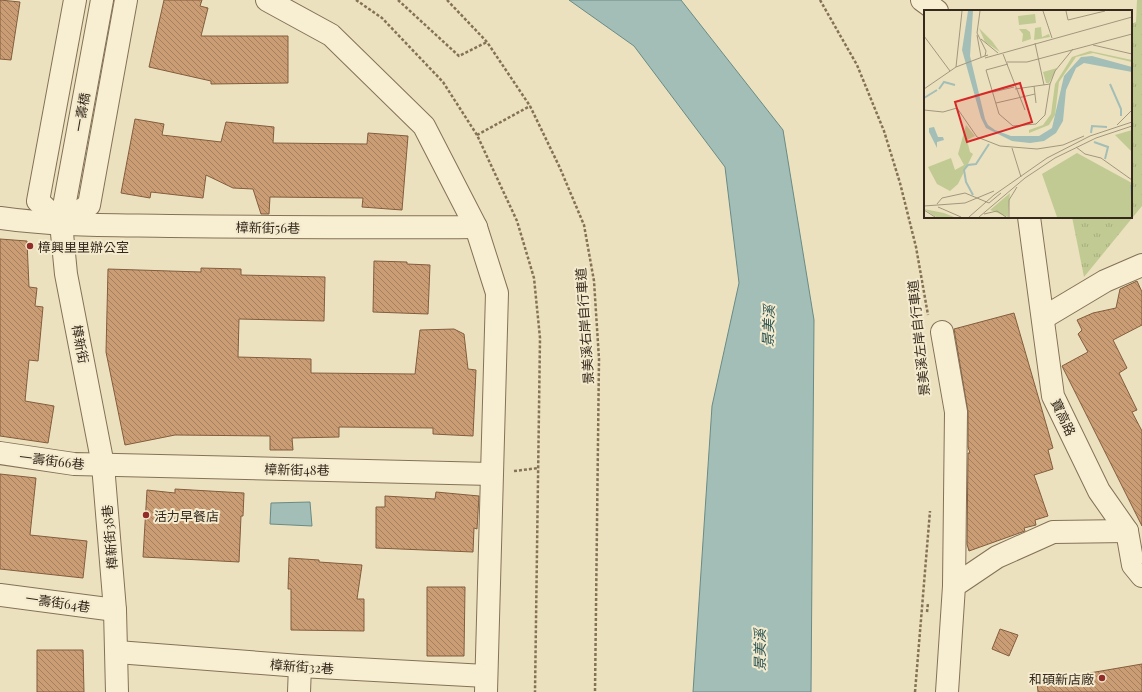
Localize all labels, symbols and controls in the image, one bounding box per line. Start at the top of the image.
inset map [924,10,1132,218]
street label: 一壽橋 [69,91,93,133]
street label: 樟新街56巷 [236,218,300,236]
place label: 樟興里里辦公室 [38,238,129,255]
marker: 樟興里里辦公室 [25,241,35,251]
street label: 景美溪右岸自行車道 [571,267,597,385]
street label: 景美溪左岸自行車道 [903,279,933,397]
water label: 景美溪 [758,303,778,347]
street label: 樟新街 [69,323,93,365]
street label: 寶高路 [1048,396,1080,438]
street label: 一壽街66巷 [18,448,86,472]
street label: 樟新街48巷 [264,460,330,478]
street label: 樟新街38巷 [98,504,120,570]
place label: 活力早餐店 [154,507,219,524]
marker: 活力早餐店 [141,510,151,520]
street label: 一壽街64巷 [25,589,91,615]
water label: 景美溪 [750,627,769,671]
street label: 樟新街32巷 [269,655,335,677]
place label: 和碩新店廠 [1029,670,1094,687]
marker: 和碩新店廠 [1097,673,1107,683]

